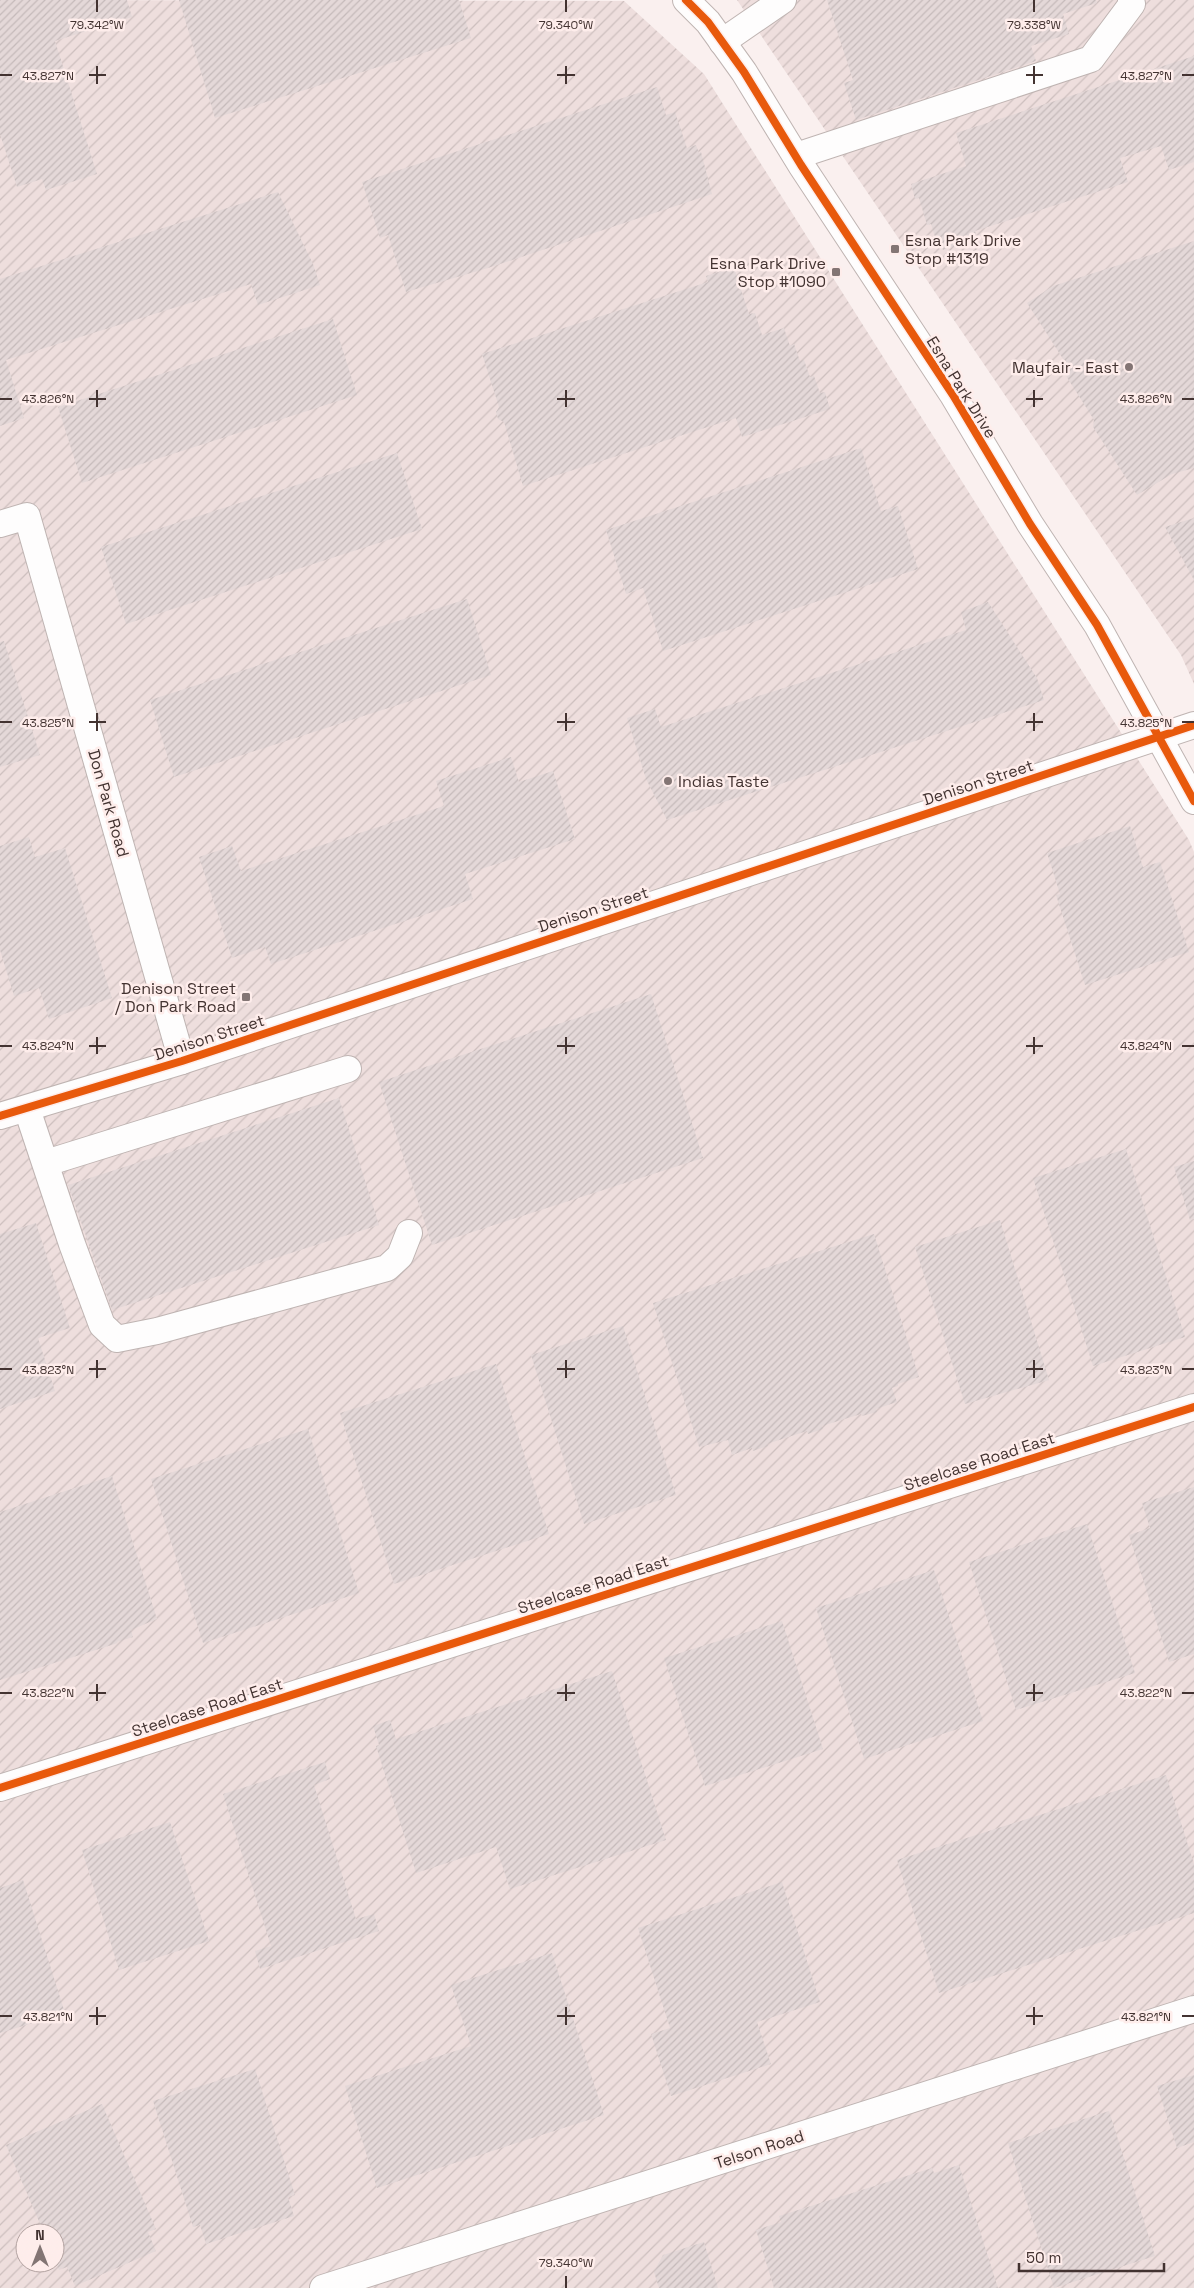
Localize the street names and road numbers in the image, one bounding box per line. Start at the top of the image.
street label: Esna Park Drive [922,332,1001,442]
street label: Don Park Road [83,747,134,859]
street label: Denison Street [920,755,1036,810]
street label: Denison Street [535,882,651,937]
street label: Denison Street [151,1010,267,1065]
street label: Steelcase Road East [901,1427,1057,1496]
street label: Steelcase Road East [515,1550,671,1619]
street label: Steelcase Road East [129,1673,285,1742]
street label: Telson Road [712,2125,806,2174]

